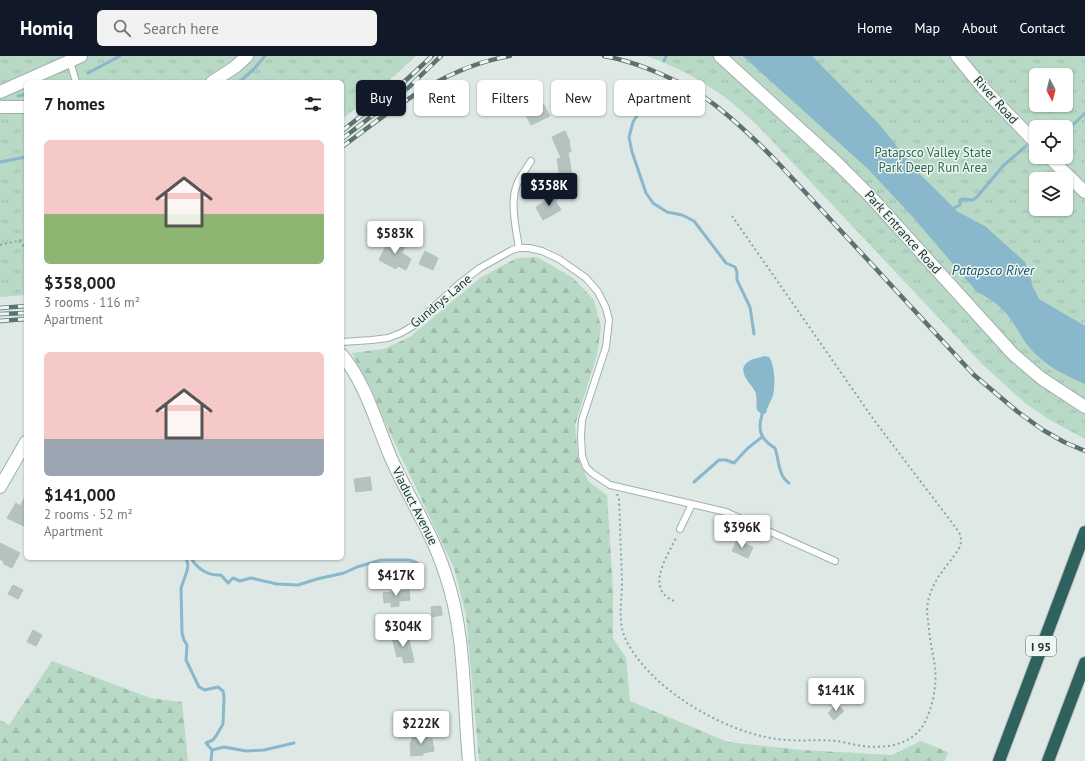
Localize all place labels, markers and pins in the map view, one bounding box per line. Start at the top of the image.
pin: $358K [521,173,577,207]
pin: $583K [367,221,423,255]
pin: $396K [714,515,770,549]
pin: $417K [368,563,424,597]
pin: $304K [375,614,431,648]
pin: $141K [808,678,864,712]
pin: $222K [393,711,449,745]

